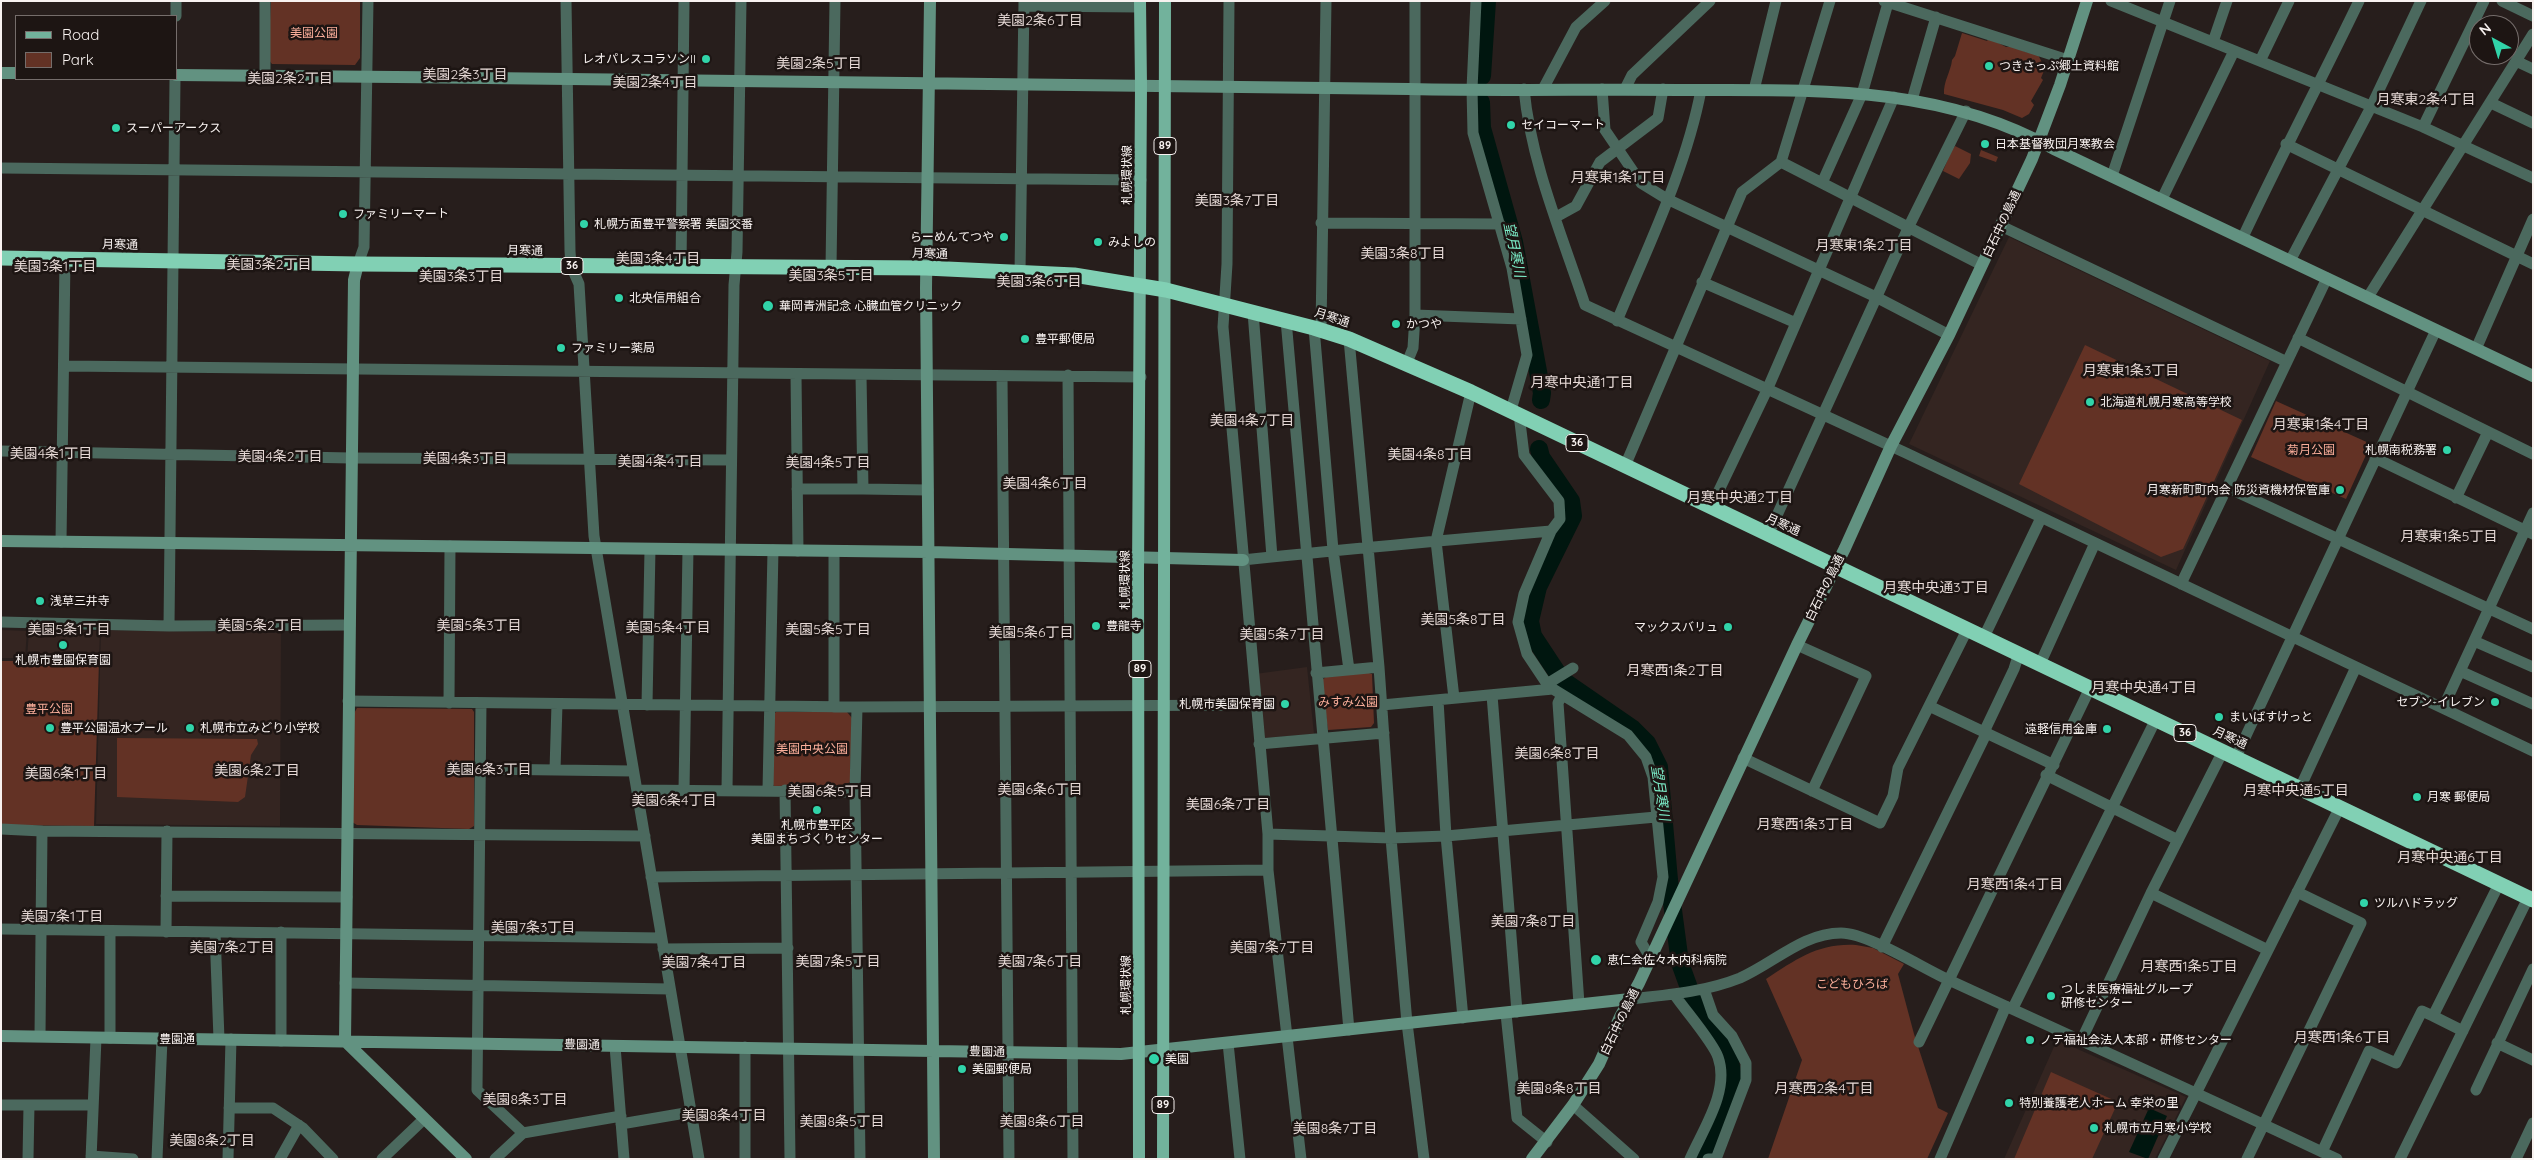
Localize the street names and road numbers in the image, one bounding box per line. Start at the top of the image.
road number: 89 [1154,138,1176,154]
street label: 札幌環状線 [1120,145,1134,205]
street label: 白石中の島通 [1980,188,2024,260]
street label: 月寒通 [102,237,138,253]
street label: 月寒通 [507,243,543,259]
street label: 月寒通 [912,246,948,262]
road number: 36 [561,258,583,274]
street label: 月寒通 [1313,306,1351,330]
road number: 36 [1566,434,1588,452]
street label: 月寒通 [1764,511,1802,539]
street label: 札幌環状線 [1118,550,1132,610]
street label: 白石中の島通 [1803,552,1847,624]
road number: 89 [1129,661,1151,678]
road number: 36 [2174,724,2196,741]
street label: 月寒通 [2211,724,2249,752]
street label: 札幌環状線 [1119,955,1133,1015]
street label: 白石中の島通 [1598,986,1642,1058]
street label: 豊園通 [159,1032,195,1046]
street label: 豊園通 [564,1037,600,1053]
street label: 豊園通 [969,1044,1005,1060]
road number: 89 [1152,1096,1174,1114]

